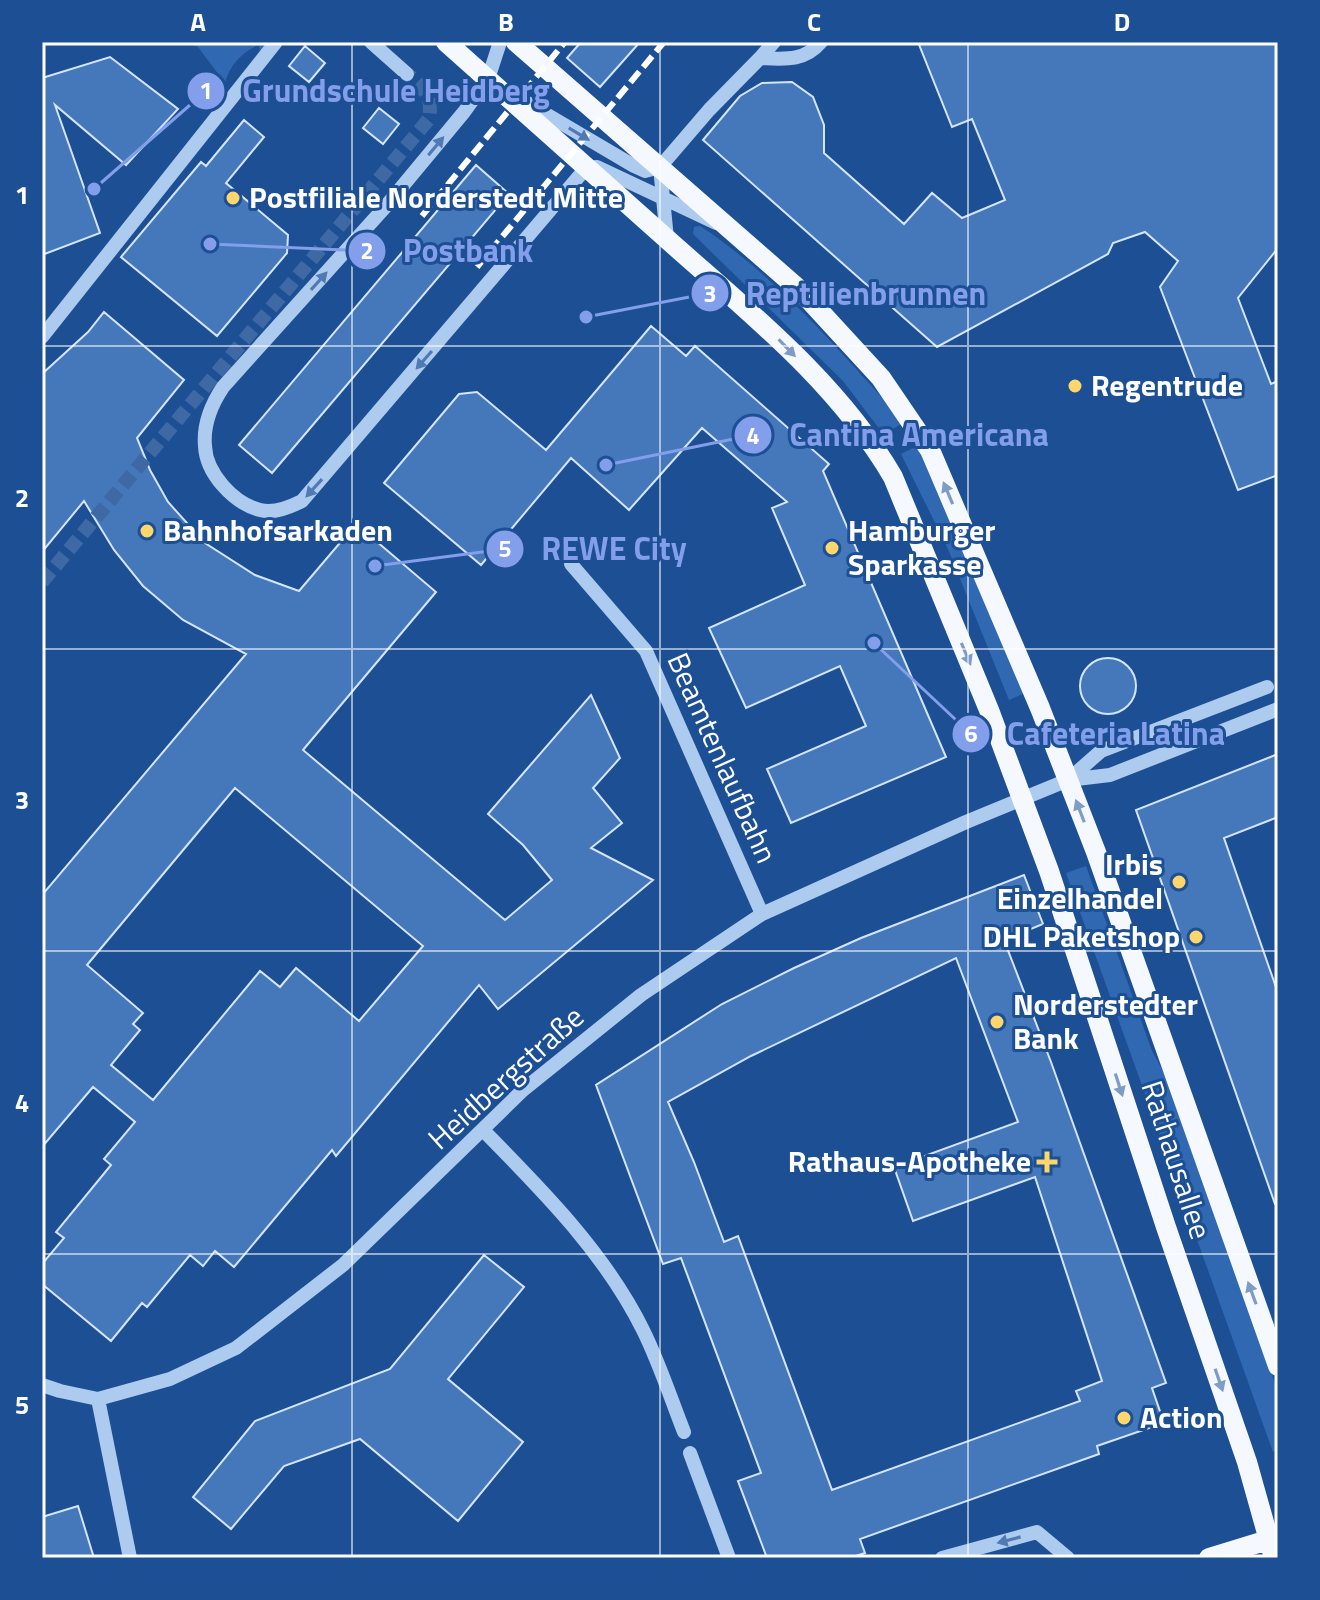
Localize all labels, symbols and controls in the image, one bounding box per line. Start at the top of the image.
text: A [190,2,206,41]
text: B [498,2,514,41]
text: C [807,2,821,41]
text: D [1114,2,1130,41]
callout: Grundschule Heidberg [186,63,566,119]
text: Grundschule Heidberg [242,66,550,114]
text: 1 [199,72,213,108]
one-way arrow [568,126,590,140]
one-way arrow [427,136,444,156]
place label: Postfiliale Norderstedt Mitte [249,174,623,220]
text: 1 [15,175,29,214]
marker: Postfiliale Norderstedt Mitte [224,189,242,207]
callout: Postbank [347,223,550,279]
text: Postbank [403,226,534,274]
text: 2 [360,232,374,268]
callout: Reptilienbrunnen [690,265,1003,321]
text: Reptilienbrunnen [746,269,986,317]
one-way arrow [310,272,327,292]
text: 3 [703,275,717,311]
one-way arrow [778,338,796,357]
one-way arrow [415,350,433,370]
place label: Regentrude [1091,362,1243,408]
marker: Regentrude [1066,377,1084,395]
callout: Cantina Americana [733,407,1065,463]
text: Cantina Americana [789,410,1049,458]
text: 4 [746,417,760,453]
one-way arrow [306,477,323,497]
text: 2 [15,478,29,517]
one-way arrow [942,481,955,505]
place label: Bahnhofsarkaden [163,507,393,553]
place label: Hamburger Sparkasse [848,507,995,587]
callout: REWE City [485,521,703,577]
marker: Bahnhofsarkaden [138,522,156,540]
text: REWE City [541,524,687,572]
text: 5 [498,530,512,566]
marker: Hamburger Sparkasse [823,539,841,557]
one-way arrow [959,642,972,666]
street label: Beamtenlaufbahn [656,645,790,870]
callout: Cafeteria Latina [951,706,1241,762]
text: Cafeteria Latina [1007,709,1225,757]
text: 6 [964,715,978,751]
text: 3 [15,780,29,819]
one-way arrow [1073,799,1086,823]
place label: Irbis Einzelhandel [997,841,1163,921]
marker: Irbis Einzelhandel [1170,873,1188,891]
place label: DHL Paketshop [983,913,1180,959]
marker: DHL Paketshop [1187,928,1205,946]
place label: Norderstedter Bank [1013,981,1198,1061]
street label: Heidbergstraße [417,994,594,1160]
marker: Norderstedter Bank [988,1013,1006,1031]
one-way arrow [1114,1073,1126,1097]
street label: Rathausallee [1130,1074,1224,1245]
text: 4 [15,1083,29,1122]
place label: Rathaus-Apotheke [788,1138,1031,1184]
marker: Rathaus-Apotheke [1038,1153,1056,1171]
one-way arrow [1245,1281,1257,1305]
one-way arrow [1213,1368,1225,1392]
text: 5 [15,1385,29,1424]
place label: Action [1140,1394,1223,1440]
marker: Action [1115,1409,1133,1427]
one-way arrow [996,1534,1021,1546]

